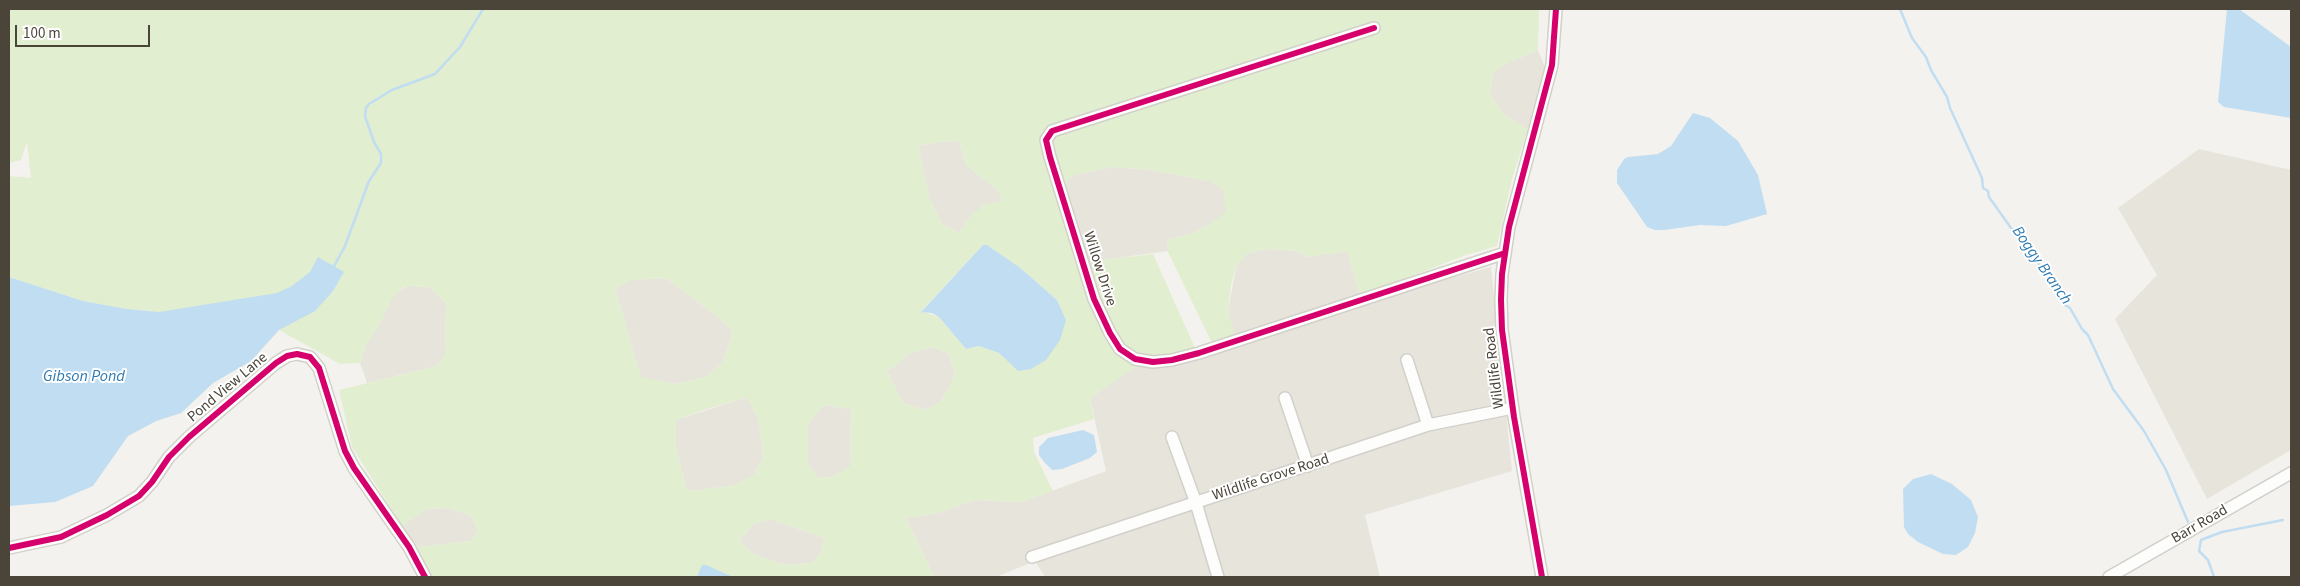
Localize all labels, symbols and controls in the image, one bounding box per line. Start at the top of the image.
scale bar [18,15,152,47]
text: 100 m [23,23,61,44]
water label: Boggy Branch [2007,223,2075,309]
street label: Willow Drive [1078,229,1120,309]
street label: Wildlife Road [1481,326,1509,410]
street label: Pond View Lane [184,349,272,427]
water label: Gibson Pond [43,367,125,387]
street label: Wildlife Grove Road [1210,451,1332,505]
street label: Barr Road [2169,502,2231,548]

